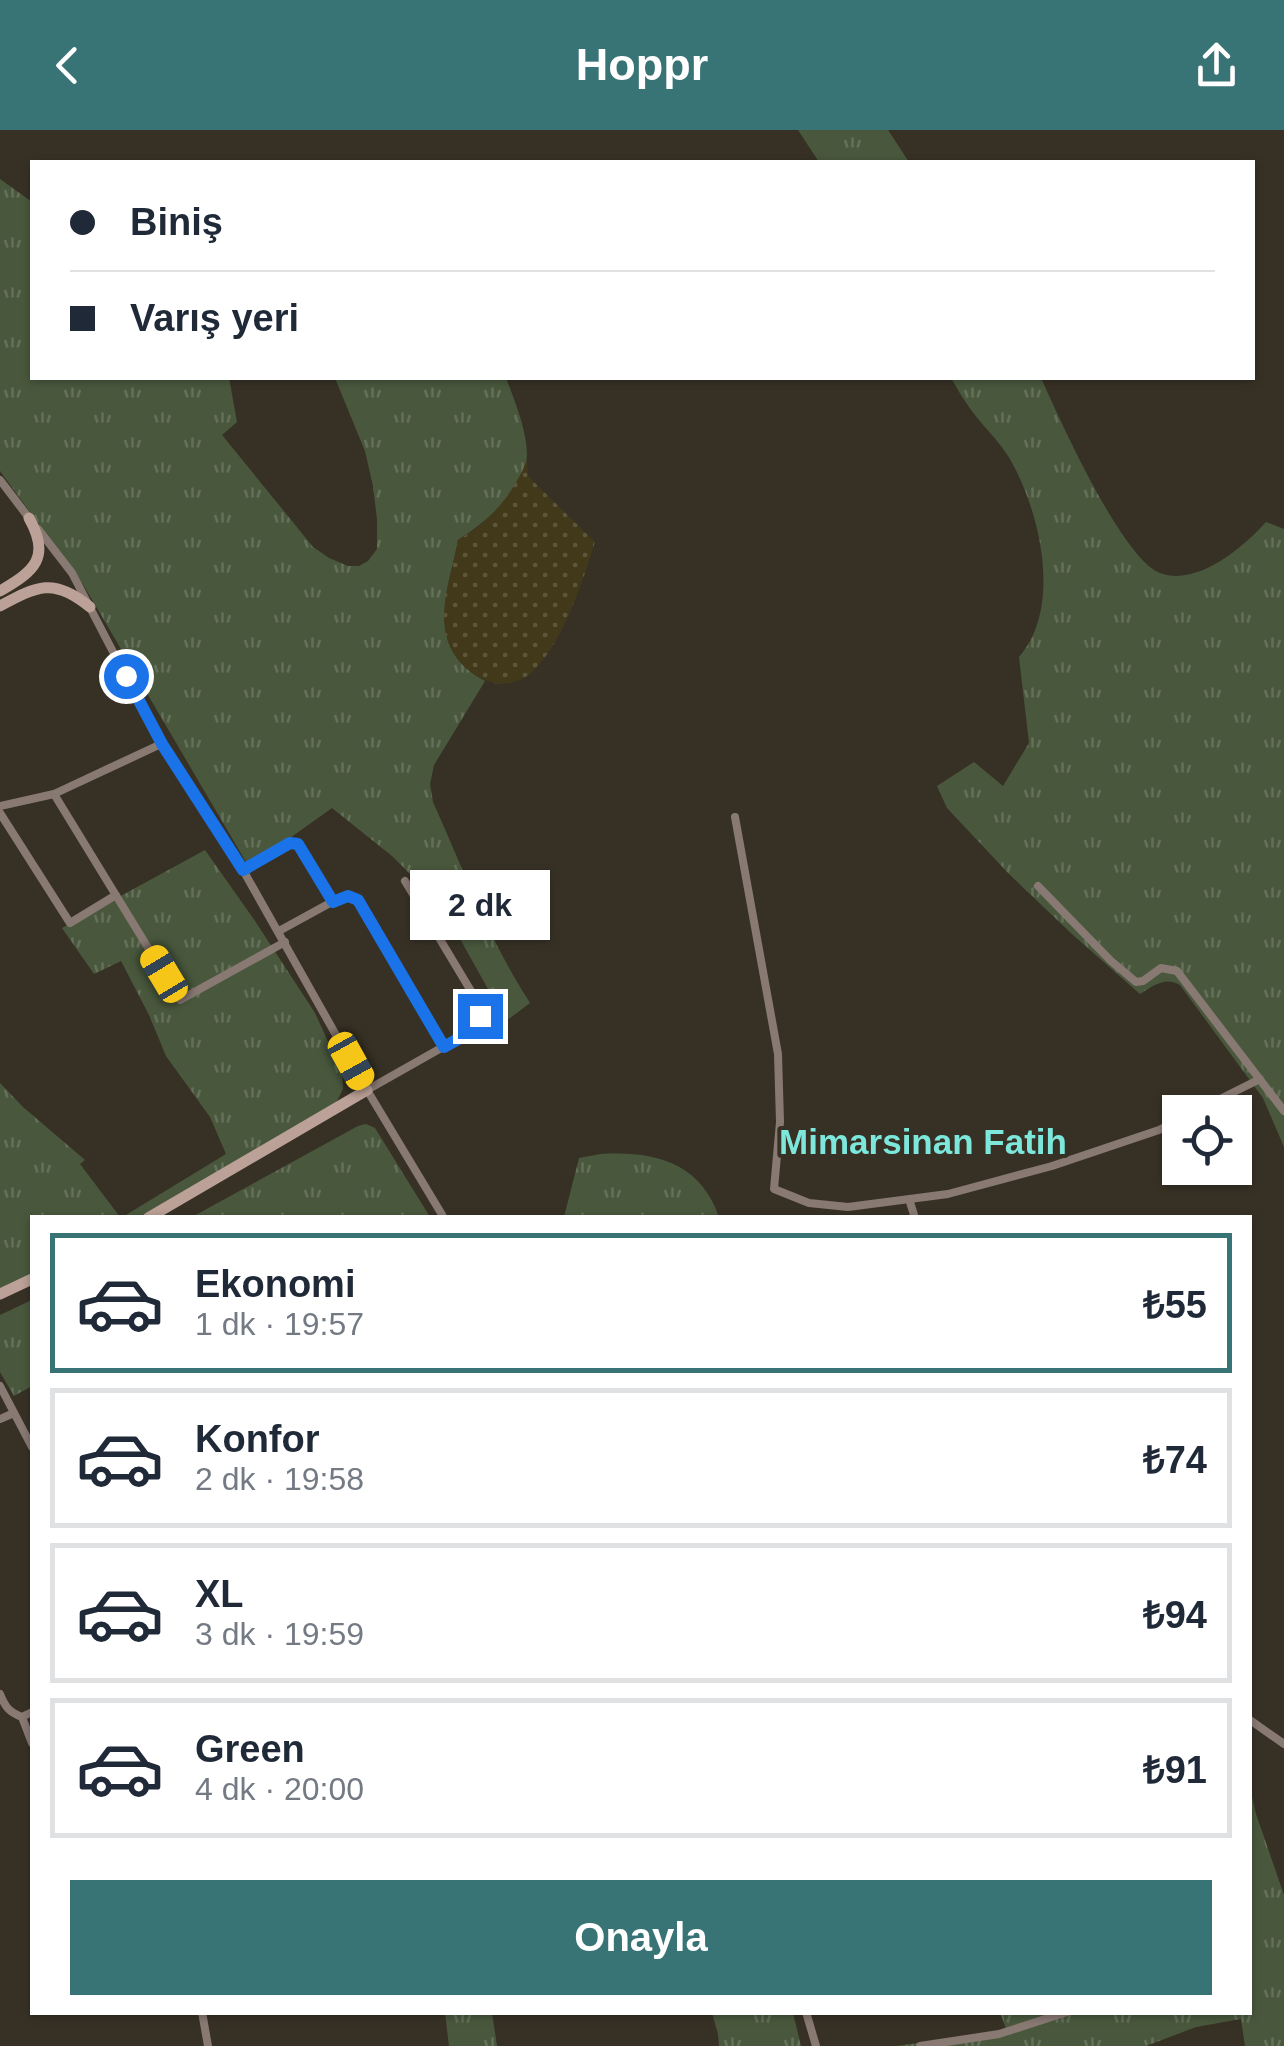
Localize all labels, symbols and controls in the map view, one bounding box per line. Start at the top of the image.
icon: back [40,38,95,93]
icon: share [1189,38,1244,93]
text: Hoppr [576,39,708,90]
text: Biniş [130,201,223,243]
text: Varış yeri [130,297,299,339]
route start [104,654,149,699]
callout: 2 dk [410,871,550,941]
text: 2 dk [448,887,512,923]
car [136,941,192,1007]
route end [458,994,503,1039]
car [323,1027,379,1095]
map controls [1162,1095,1252,1185]
button: locate [1162,1095,1252,1185]
district label: Mimarsinan Fatih [779,1122,1067,1161]
icon: car [75,1258,165,1348]
text: Ekonomi [195,1263,355,1305]
text: ₺55 [1143,1284,1207,1326]
text: 1 dk · 19:57 [195,1306,364,1342]
icon: car [75,1413,165,1503]
text: Konfor [195,1418,320,1460]
text: ₺74 [1143,1439,1207,1481]
text: 2 dk · 19:58 [195,1461,364,1497]
icon: car [75,1568,165,1658]
text: XL [195,1573,244,1615]
text: ₺94 [1143,1594,1207,1636]
text: 3 dk · 19:59 [195,1616,364,1652]
icon: car [75,1723,165,1813]
text: Green [195,1728,305,1770]
text: ₺91 [1143,1749,1207,1791]
text: 4 dk · 20:00 [195,1771,364,1807]
button: Onayla [70,1880,1212,1995]

